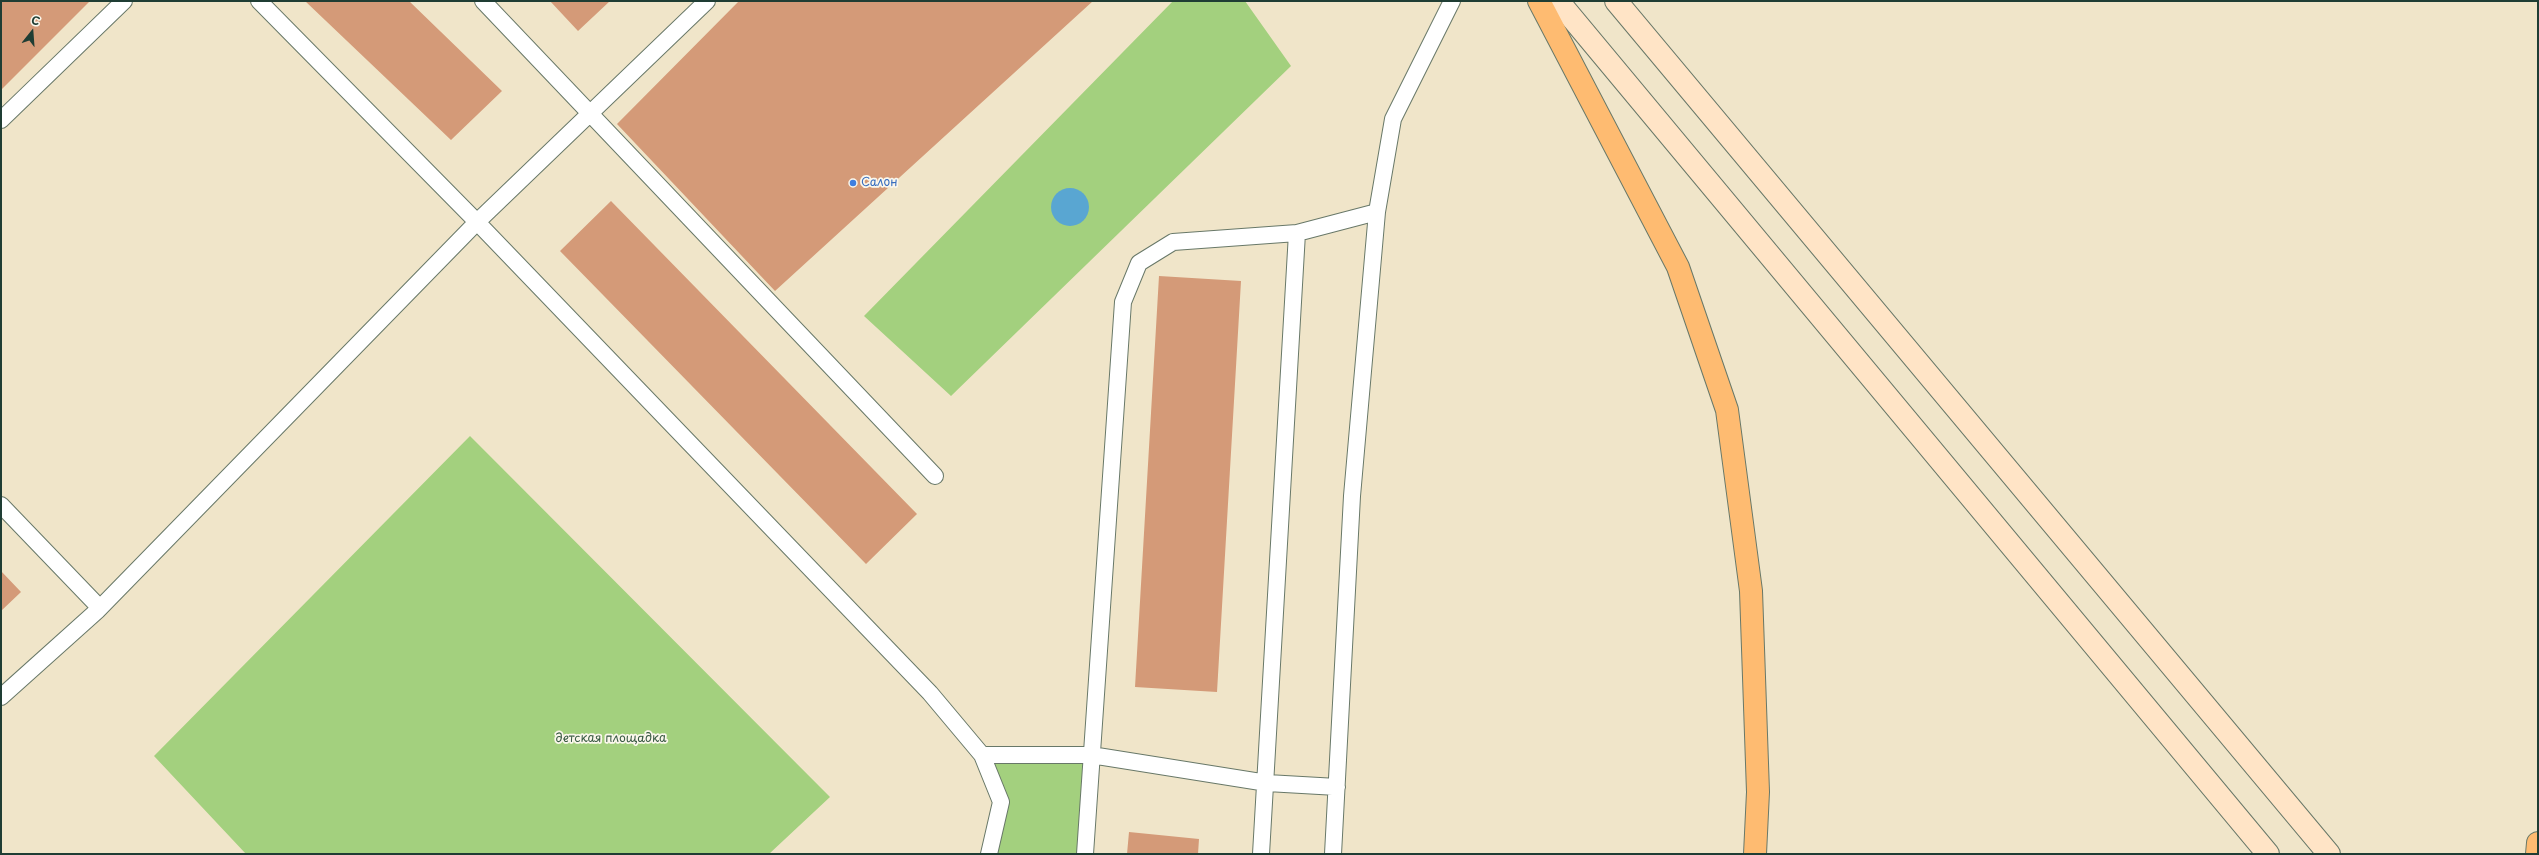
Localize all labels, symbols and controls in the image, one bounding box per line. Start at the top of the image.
text: С [29,11,42,29]
north arrow [12,12,52,52]
place label: Салон [861,176,897,190]
marker: Салон [848,178,858,188]
park label: детская площадка [556,732,666,746]

